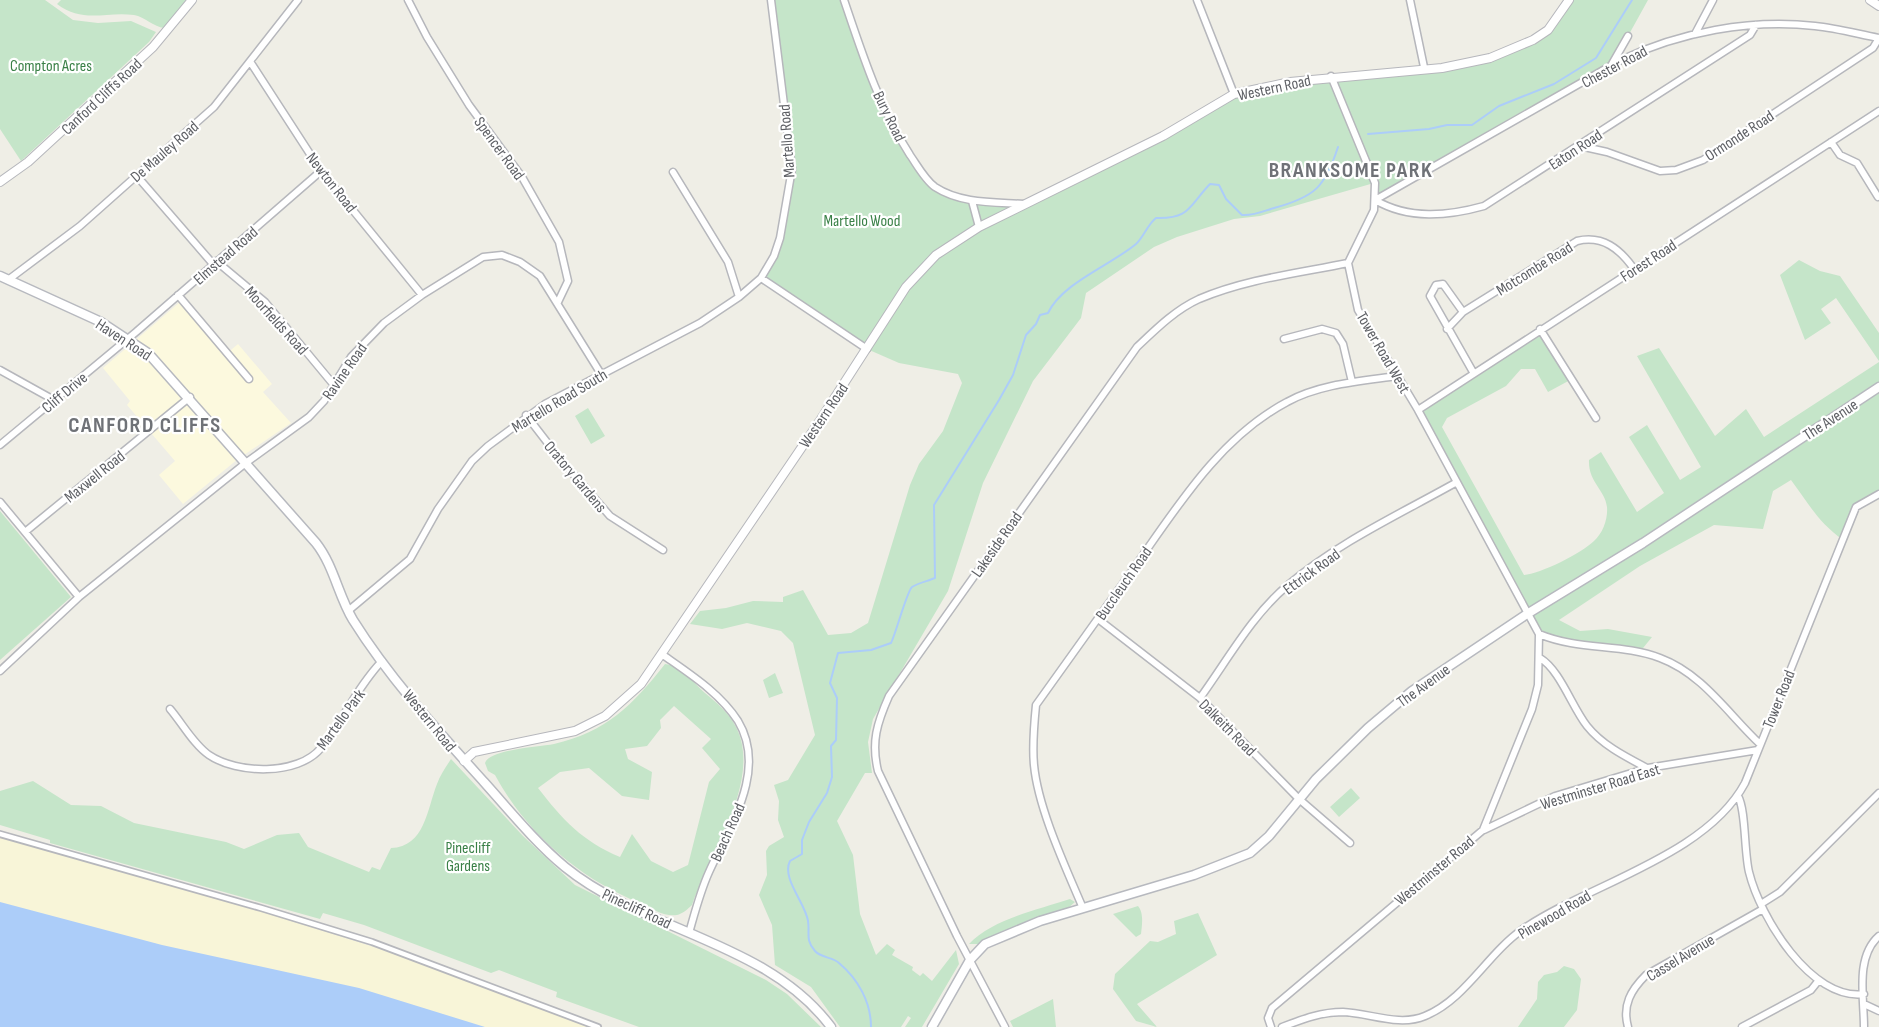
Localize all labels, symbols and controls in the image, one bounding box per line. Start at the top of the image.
street label: Chester Road [1579,42,1651,93]
street label: Canford Cliffs Road [58,55,146,139]
park label: Compton Acres [10,57,92,76]
street label: Western Road [1236,71,1313,105]
street label: Bury Road [868,88,909,145]
street label: Martello Road [775,104,800,178]
street label: Ormonde Road [1702,107,1778,166]
street label: Spencer Road [470,114,528,184]
street label: De Mauley Road [127,117,203,187]
street label: Eaton Road [1546,126,1606,175]
street label: Newton Road [301,149,360,217]
district label: BRANKSOME PARK [1269,157,1433,184]
park label: Martello Wood [824,212,900,231]
street label: Elmstead Road [190,223,262,289]
street label: Forest Road [1617,236,1680,286]
street label: Motcombe Road [1493,238,1576,300]
street label: Moorfields Road [240,283,312,359]
street label: Tower Road West [1352,309,1414,397]
street label: Haven Road [92,315,155,365]
street label: Ravine Road [319,340,372,404]
street label: Martello Road South [509,365,611,437]
street label: Cliff Drive [38,369,92,418]
street label: Western Road [796,380,853,452]
street label: The Avenue [1800,396,1862,445]
district label: CANFORD CLIFFS [68,412,222,439]
street label: Oratory Gardens [540,437,610,517]
street label: Maxwell Road [61,447,129,507]
street label: Lakeside Road [968,509,1027,581]
street label: Buccleuch Road [1092,544,1156,624]
street label: Ettrick Road [1280,545,1344,599]
street label: The Avenue [1394,661,1454,712]
street label: Tower Road [1759,668,1800,731]
street label: Martello Park [313,686,370,754]
street label: Western Road [398,686,460,756]
street label: Dalkeith Road [1194,696,1259,761]
street label: Westminster Road East [1539,760,1662,815]
street label: Beach Road [707,800,750,865]
street label: Westminster Road [1391,832,1479,910]
park label: Pinecliff Gardens [446,839,491,876]
street label: Pinecliff Road [599,885,674,934]
street label: Pinewood Road [1515,887,1595,944]
street label: Cassel Avenue [1643,931,1718,986]

